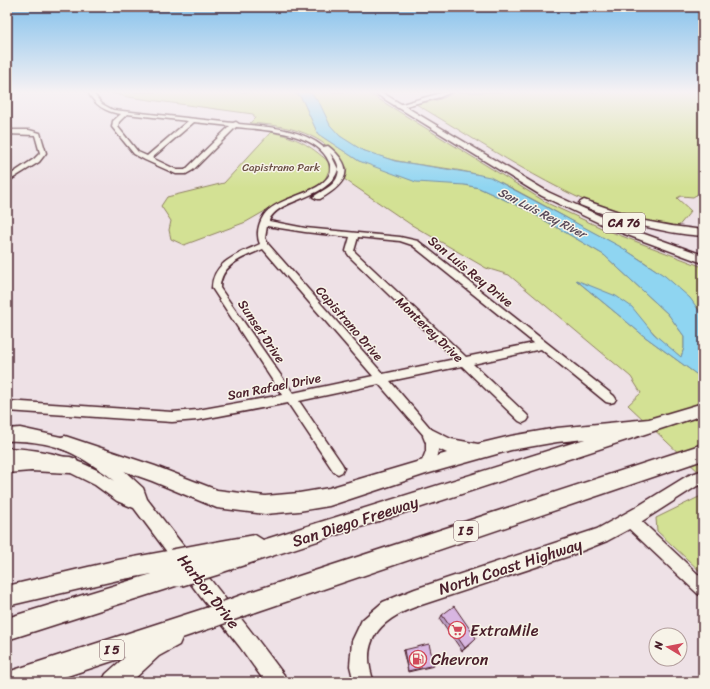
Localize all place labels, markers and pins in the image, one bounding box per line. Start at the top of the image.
place label: ExtraMile [470,616,539,645]
supermarket icon: ExtraMile [447,620,467,640]
place label: Chevron [431,645,489,674]
fuel station icon: Chevron [408,649,428,669]

